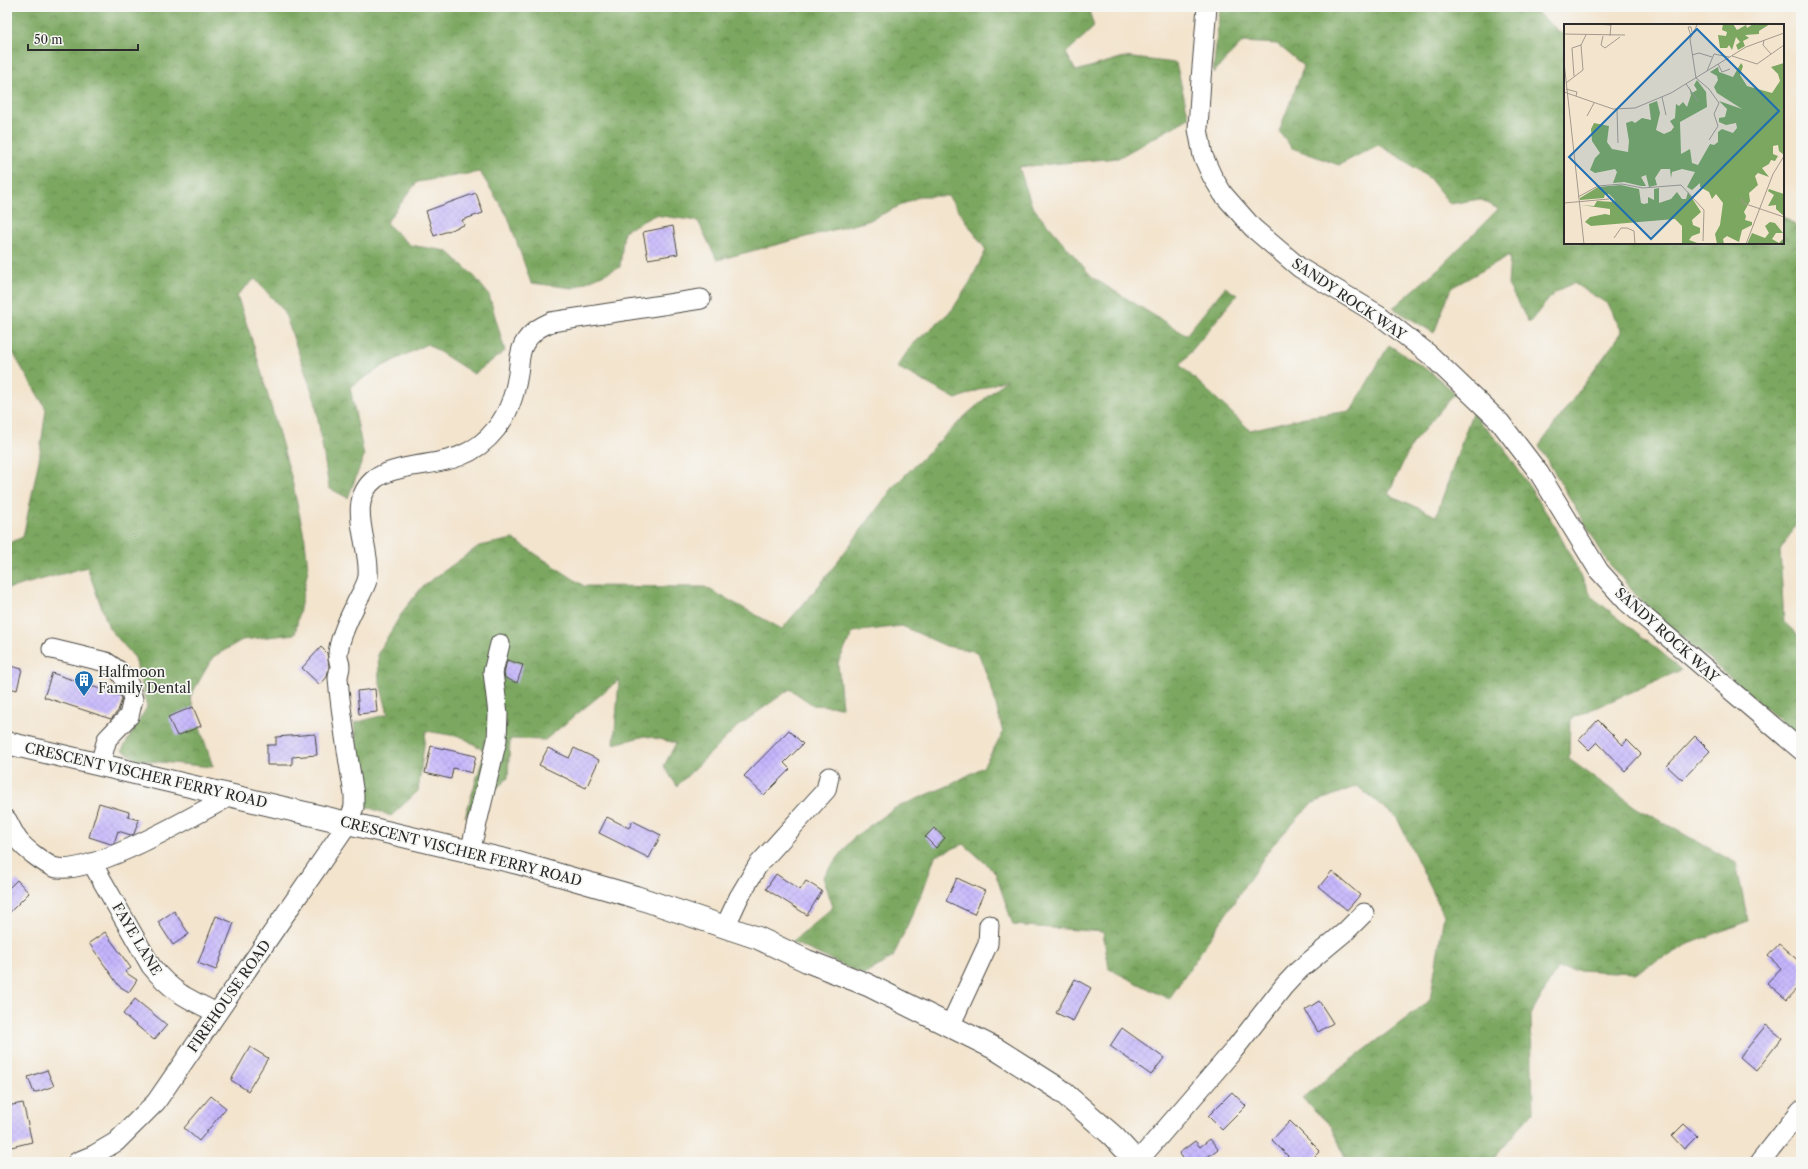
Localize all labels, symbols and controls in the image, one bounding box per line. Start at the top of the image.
inset map [1564,24,1784,244]
scale bar [28,26,138,52]
text: 50 m [34,32,63,47]
street label: SANDY ROCK WAY [1289,254,1410,344]
street label: SANDY ROCK WAY [1611,584,1724,687]
place label: Halfmoon Family Dental [98,663,191,697]
building icon: Halfmoon Family Dental [73,669,95,697]
street label: CRESCENT VISCHER FERRY ROAD [23,738,269,812]
street label: CRESCENT VISCHER FERRY ROAD [338,812,584,890]
street label: FAYE LANE [108,899,166,979]
street label: FIREHOUSE ROAD [183,936,275,1056]

